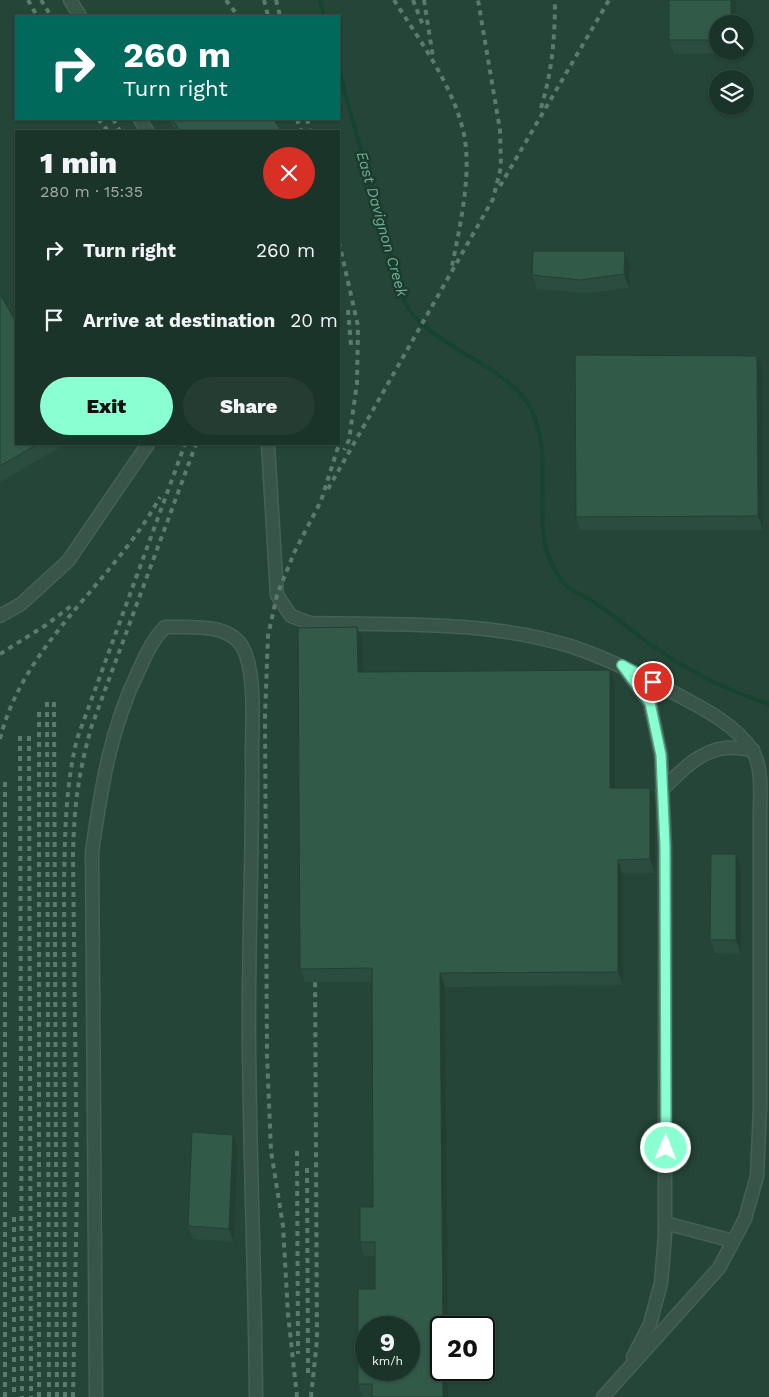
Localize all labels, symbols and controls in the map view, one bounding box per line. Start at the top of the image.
map controls [709,15,754,115]
button: search [709,15,754,60]
text: 260 m [123,34,231,76]
icon: right [40,35,105,100]
button: layers [709,70,754,115]
text: Turn right [123,76,228,101]
text: 1 min [40,145,117,180]
button: close [263,147,315,199]
water label: East Davignon Creek [353,149,412,299]
text: 280 m · 15:35 [40,182,143,201]
icon: right [40,236,68,264]
text: Turn right [83,239,176,262]
text: 260 m [256,239,315,262]
icon: arrive [40,306,68,334]
text: Arrive at destination [83,309,275,332]
text: 20 m [290,309,338,332]
button: Exit [40,377,173,435]
button: Share [183,377,315,435]
pin [632,661,674,703]
icon: arrive [639,668,667,696]
position arrow [639,1121,691,1173]
speed limit sign: 20 [430,1316,495,1381]
text: 9 [380,1328,395,1357]
text: km/h [372,1354,403,1368]

